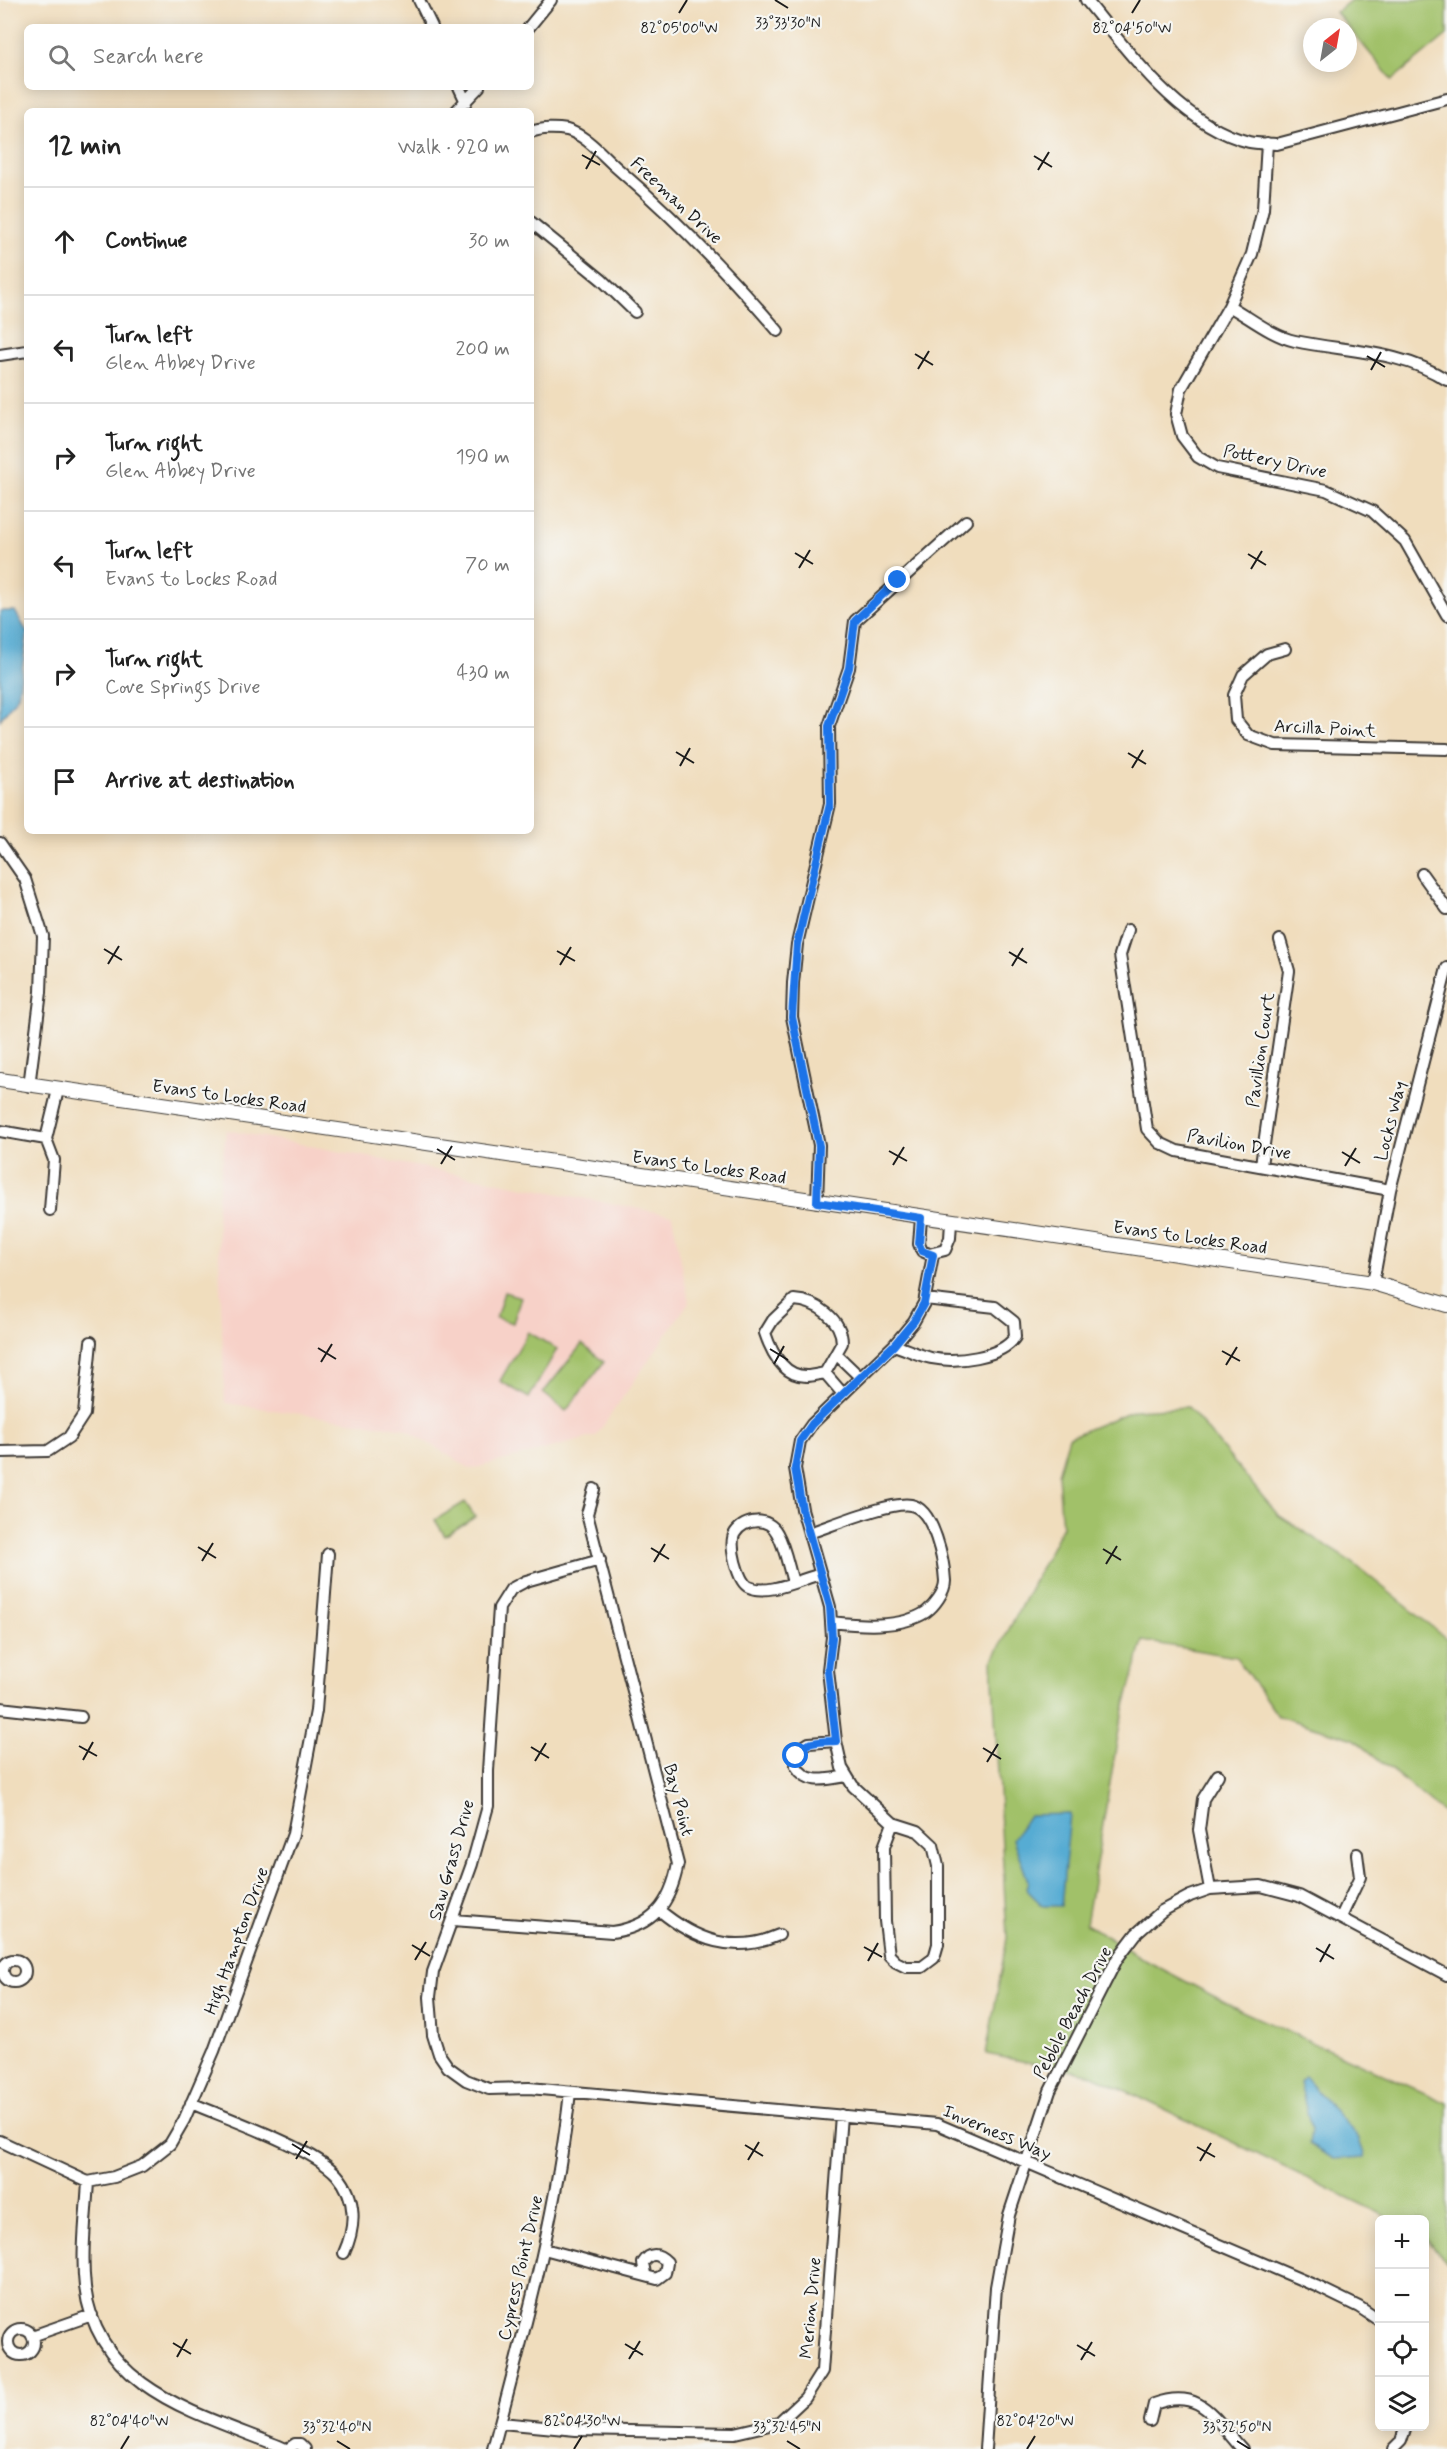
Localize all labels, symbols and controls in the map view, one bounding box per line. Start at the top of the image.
text: 33°33'30"N [755,14,821,34]
north arrow [1303,18,1357,72]
text: 82°05'00"W [640,19,718,39]
text: 82°04'50"W [1093,19,1171,39]
search box [24,24,534,90]
icon: search [45,41,78,74]
text: Search here [93,43,204,71]
text: 12 min [48,130,122,164]
text: Walk · 920 m [398,134,510,161]
street label: Freeman Drive [625,152,727,250]
icon: ahead [48,225,81,258]
text: Continue [105,227,187,255]
text: 30 m [468,228,510,255]
text: Turn left [105,322,193,350]
icon: left [48,333,81,366]
text: 200 m [455,336,510,363]
text: Glen Abbey Drive [105,350,256,377]
text: Turn right [105,430,203,458]
street label: Pottery Drive [1221,439,1329,485]
icon: right [48,441,81,474]
text: 190 m [456,444,510,471]
text: Glen Abbey Drive [105,458,256,485]
text: Turn left [105,538,193,566]
icon: left [48,549,81,582]
text: 70 m [465,552,510,579]
text: Evans to Locks Road [105,566,277,593]
route end [884,566,910,592]
text: Turn right [105,646,203,674]
icon: right [48,657,81,690]
text: 430 m [457,660,510,687]
text: Cove Springs Drive [105,674,260,701]
street label: Arcilla Point [1273,714,1377,744]
icon: arrive [48,765,81,798]
text: Arrive at destination [105,767,295,795]
street label: Pavillion Court [1241,991,1281,1109]
street label: Evans to Locks Road [151,1074,307,1120]
street label: Locks Way [1370,1079,1412,1163]
street label: Pavilion Drive [1185,1124,1293,1166]
street label: Evans to Locks Road [631,1145,787,1191]
street label: Evans to Locks Road [1112,1215,1268,1261]
route start [782,1742,808,1768]
street label: Bay Point [657,1761,699,1839]
street label: Saw Grass Drive [423,1797,481,1923]
street label: High Hampton Drive [199,1864,277,2019]
street label: Pebble Beach Drive [1028,1942,1118,2084]
street label: Inverness Way [939,2099,1055,2167]
street label: Cypress Point Drive [493,2193,549,2343]
map controls [1375,2215,1429,2431]
button: + [1375,2215,1429,2269]
street label: Merion Drive [795,2256,827,2360]
button: − [1375,2269,1429,2323]
button: locate [1375,2323,1429,2377]
button: layers [1375,2377,1429,2431]
text: 82°04'40"W [90,2412,168,2432]
text: 82°04'30"W [544,2412,620,2432]
text: 82°04'20"W [996,2412,1074,2432]
text: 33°32'40"N [303,2418,371,2438]
text: 33°32'45"N [753,2418,821,2438]
text: 33°32'50"N [1202,2418,1272,2438]

